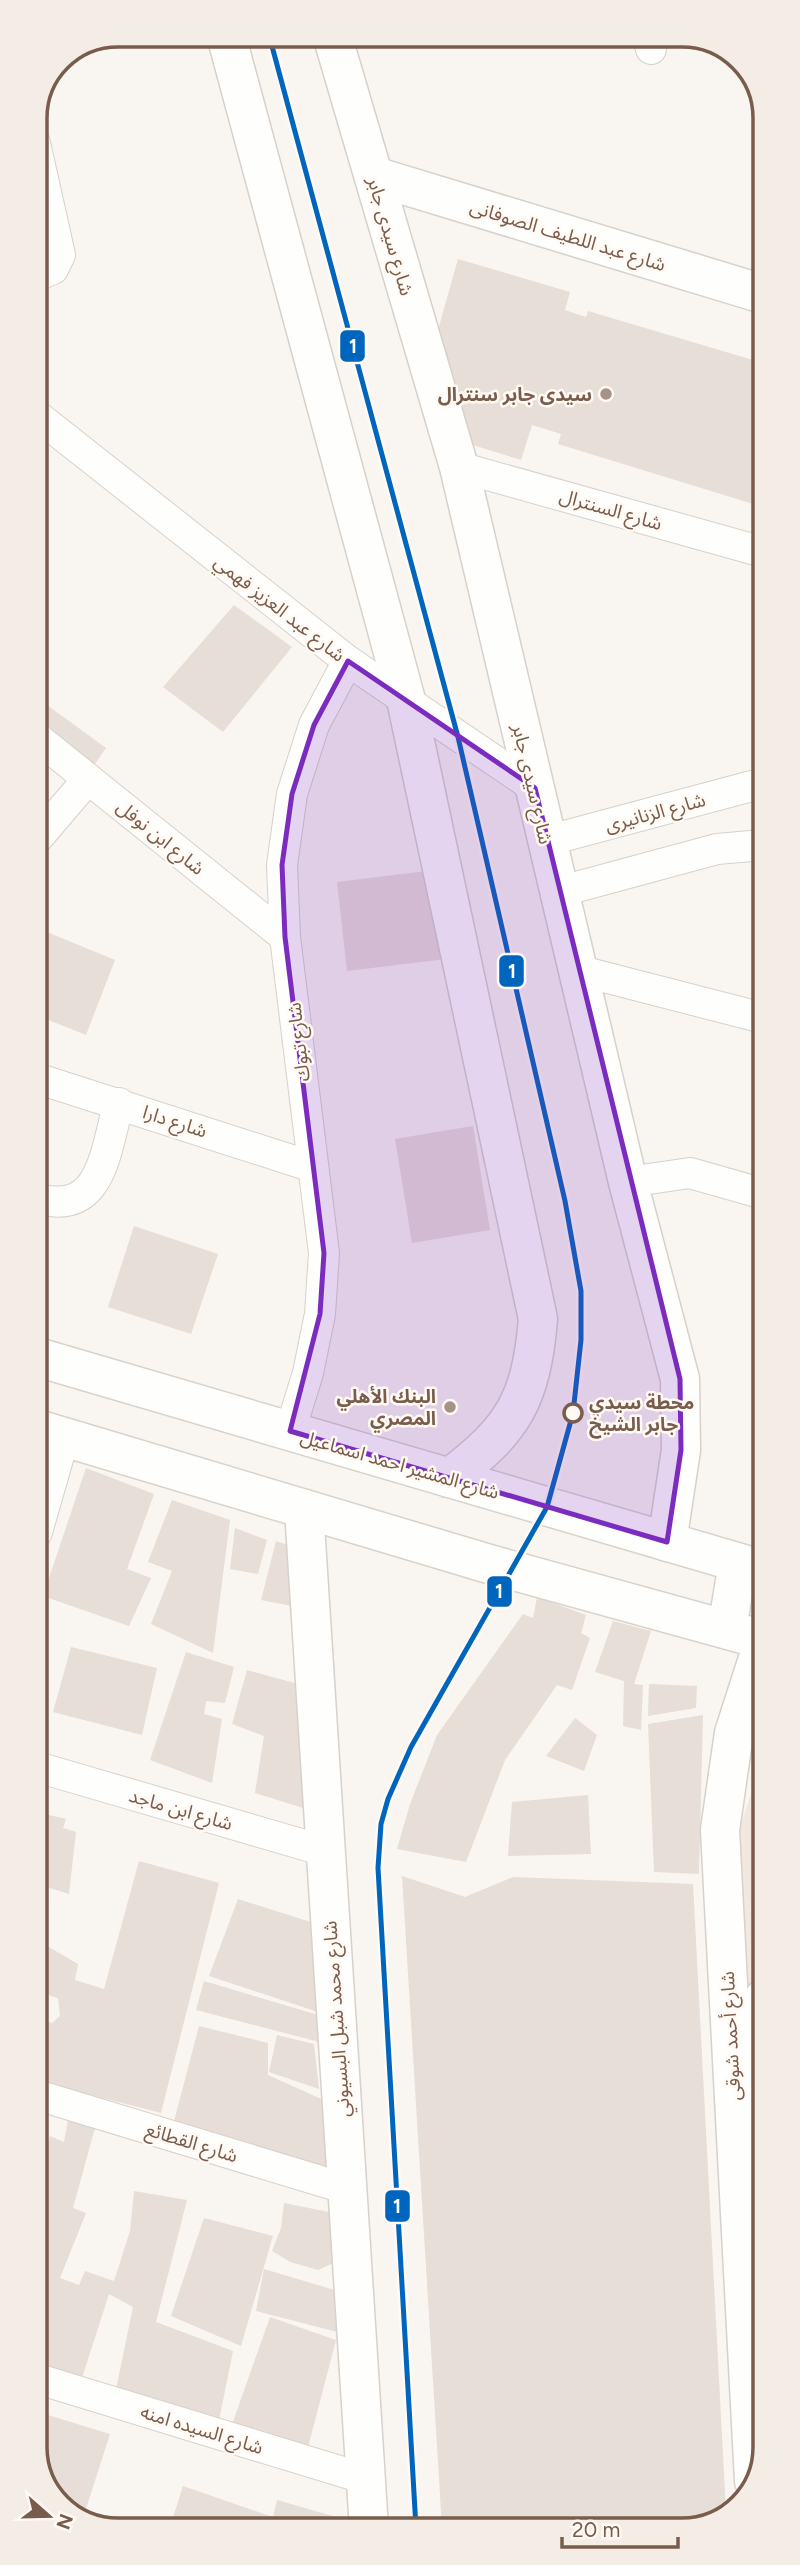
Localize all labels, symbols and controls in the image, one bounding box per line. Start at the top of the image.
street label: شارع سيدى جابر [360,173,418,299]
street label: شارع عبد اللطيف الصوفانى [467,195,669,278]
line badge: 1 [339,329,366,363]
text: 1 [349,335,357,358]
place label: سيدى جابر سنترال [438,383,592,406]
marker: سيدى جابر سنترال [598,386,614,402]
street label: شارع السنترال [556,484,665,537]
street label: شارع عبد العزيز فهمي [208,550,350,669]
street label: شارع سيدى جابر [505,721,557,847]
street label: شارع الزنانيرى [602,788,708,839]
street label: شارع ابن نوفل [111,795,209,881]
line badge: 1 [498,954,525,988]
text: 1 [508,960,516,983]
street label: شارع تبوك [282,1001,317,1083]
street label: شارع دارا [139,1100,210,1145]
place label: البنك الأهلي المصري [336,1385,436,1433]
place label: محطة سيدي جابر الشيخ [589,1391,694,1439]
marker: البنك الأهلي المصري [442,1399,458,1415]
marker: محطة سيدي جابر الشيخ [563,1403,583,1423]
street label: شارع المشير احمد اسماعيل [297,1425,502,1506]
line badge: 1 [486,1575,513,1608]
text: 1 [495,1580,503,1603]
street label: شارع ابن ماجد [126,1784,235,1837]
street label: شارع محمد شبل البسيوني [318,1920,358,2118]
street label: شارع أحمد شوقى [716,1971,747,2101]
street label: شارع القطائع [142,2118,241,2170]
line badge: 1 [384,2189,411,2223]
text: 1 [393,2195,401,2218]
street label: شارع السيده امنه [137,2400,266,2461]
north arrow [14,2481,84,2551]
scale bar [562,2506,678,2550]
text: N [51,2511,78,2532]
text: 20 m [572,2517,620,2542]

